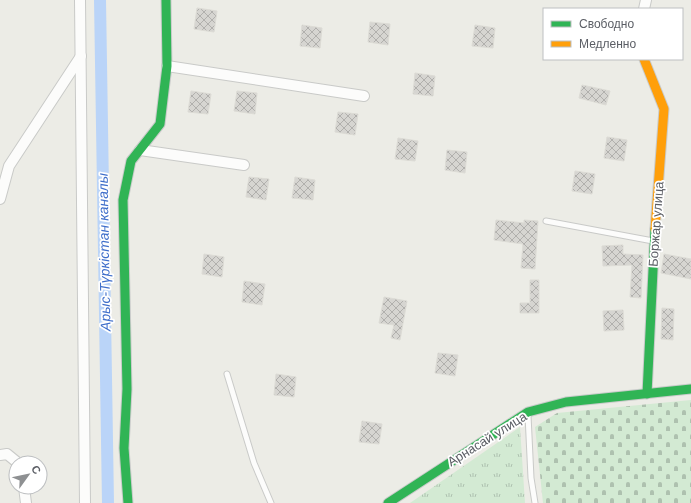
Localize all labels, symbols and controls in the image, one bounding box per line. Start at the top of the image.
legend [543,8,683,60]
text: Свободно [579,17,634,31]
text: Медленно [579,37,636,51]
water label: Арыс-Түркістан каналы [95,172,113,332]
street label: Боржар улица [646,180,667,267]
street label: Арнасай улица [445,408,530,469]
north arrow [8,455,48,495]
text: С [29,463,44,476]

